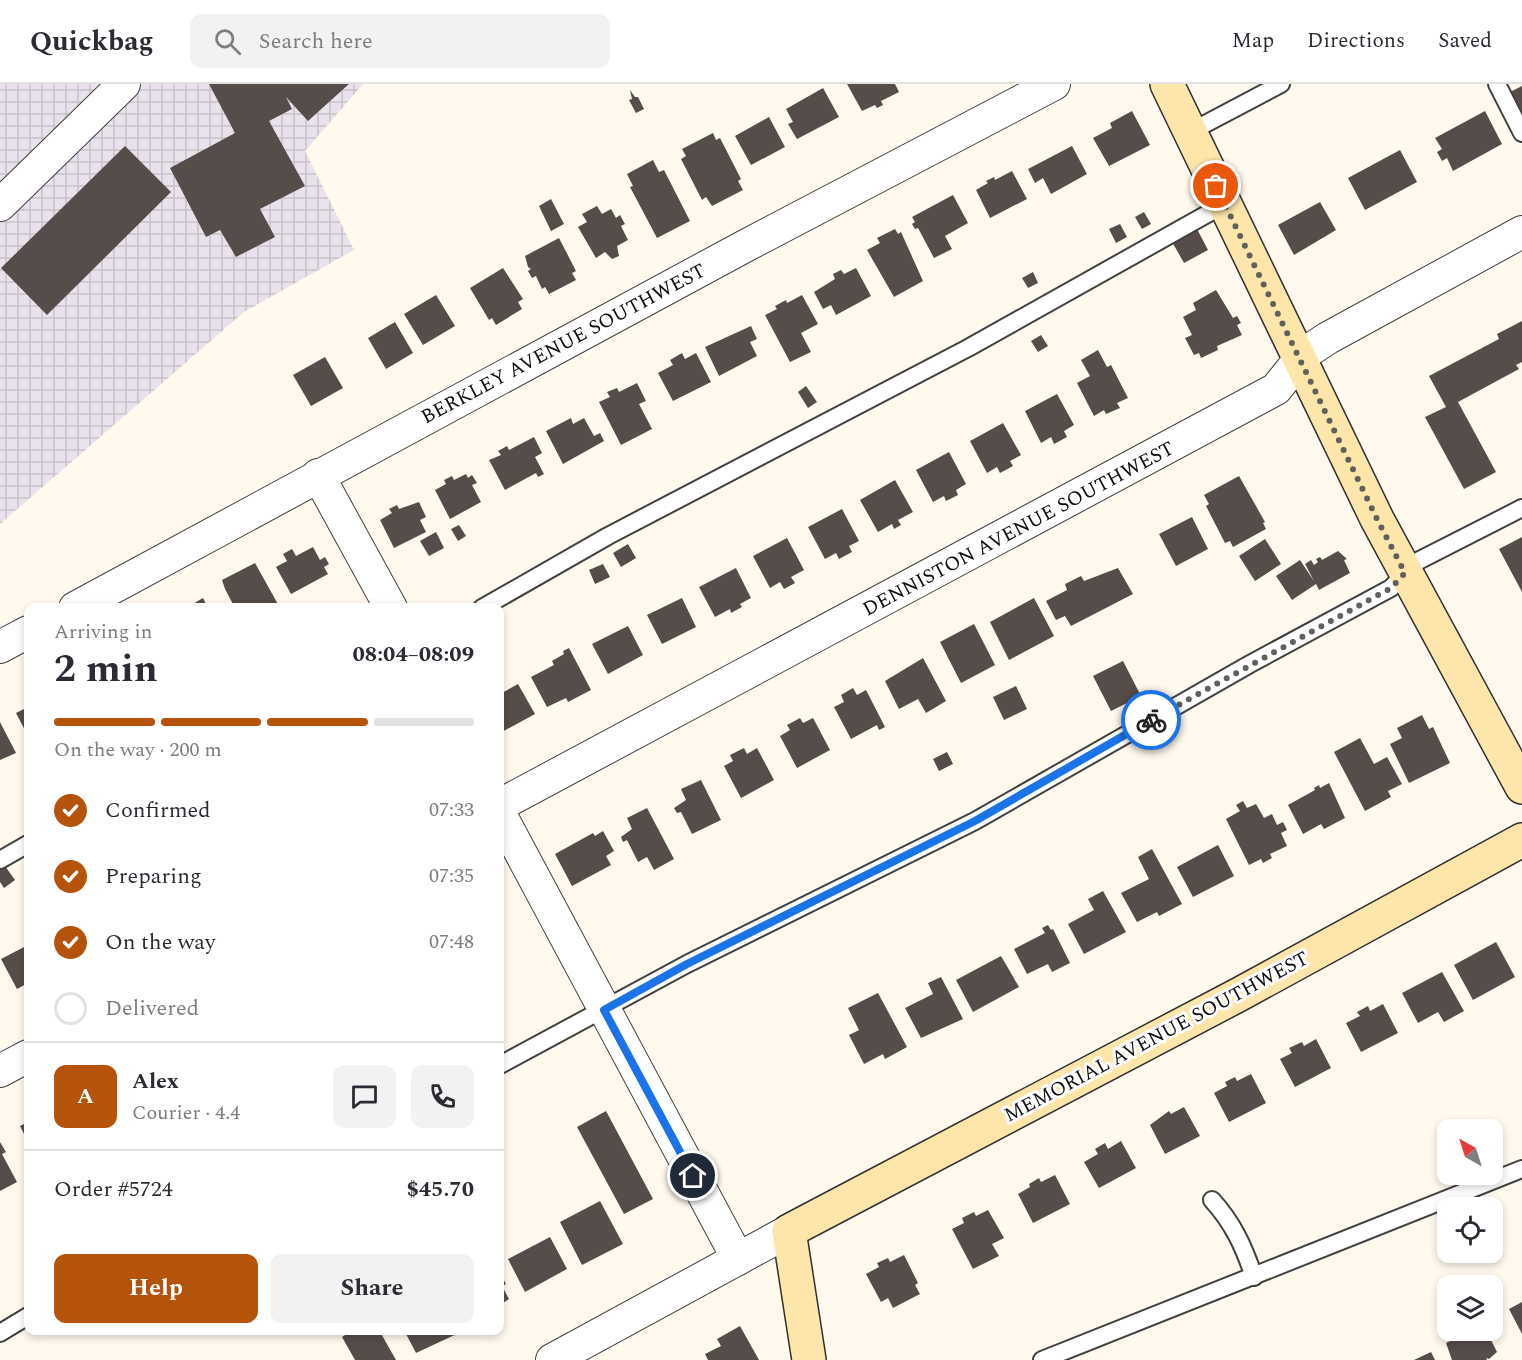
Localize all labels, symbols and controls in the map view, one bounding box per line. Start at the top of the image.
search box [190,14,610,68]
text: Quickbag [30,20,154,63]
icon: search [211,25,244,58]
text: Search here [259,25,373,58]
text: Map [1232,25,1274,57]
text: Directions [1307,25,1405,57]
text: Saved [1438,25,1492,57]
pin [1190,160,1241,211]
icon: bag [1199,169,1232,202]
street label: BERKLEY AVENUE SOUTHWEST [416,256,711,432]
street label: DENNISTON AVENUE SOUTHWEST [857,434,1180,624]
text: Arriving in [54,617,152,647]
text: 08:04–08:09 [352,638,474,671]
text: 2 min [54,640,158,699]
courier [1121,690,1181,750]
icon: bike [1135,704,1168,737]
text: On the way · 200 m [54,735,222,765]
icon: check [54,794,87,827]
text: Confirmed [105,794,211,827]
text: 07:33 [429,795,474,825]
icon: check [54,860,87,893]
text: Preparing [105,860,202,893]
text: 07:35 [429,861,474,891]
icon: check [54,926,87,959]
text: On the way [105,926,216,959]
text: 07:48 [429,927,474,957]
street label: MEMORIAL AVENUE SOUTHWEST [999,944,1314,1130]
text: Delivered [105,992,199,1025]
text: Alex [132,1065,179,1098]
button: chat [333,1065,396,1128]
button: phone [411,1065,474,1128]
text: A [77,1080,94,1113]
text: Courier · 4.4 [132,1098,240,1128]
north arrow [1437,1119,1503,1185]
map controls [1437,1119,1503,1341]
pin [667,1150,718,1201]
icon: home [676,1159,709,1192]
text: Order #5724 [54,1173,173,1206]
text: $45.70 [406,1173,474,1206]
button: locate [1437,1197,1503,1263]
button: Help [54,1254,258,1323]
button: Share [270,1254,474,1323]
button: layers [1437,1275,1503,1341]

